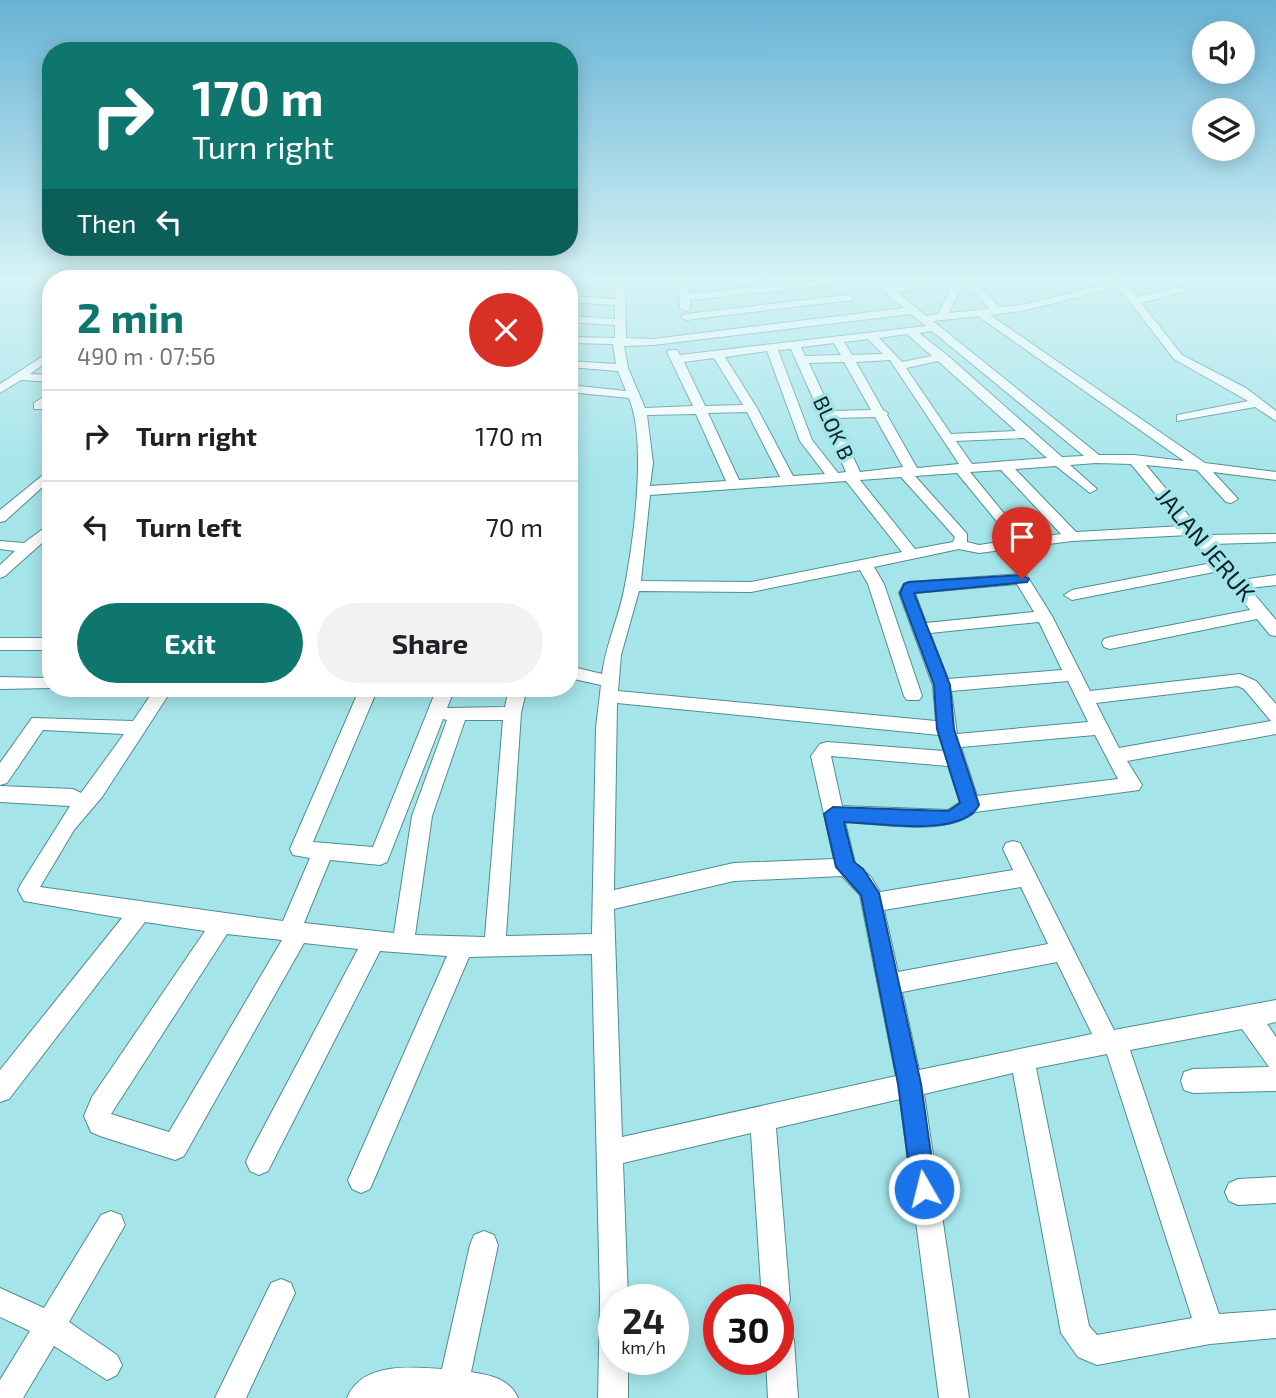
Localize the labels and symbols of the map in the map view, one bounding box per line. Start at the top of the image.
street label: BLOK B [809,392,860,463]
street label: JALAN JERUK [1150,482,1262,607]
pin [992,507,1052,579]
position arrow [887,1152,961,1226]
speed limit sign: 30 [703,1284,794,1375]

